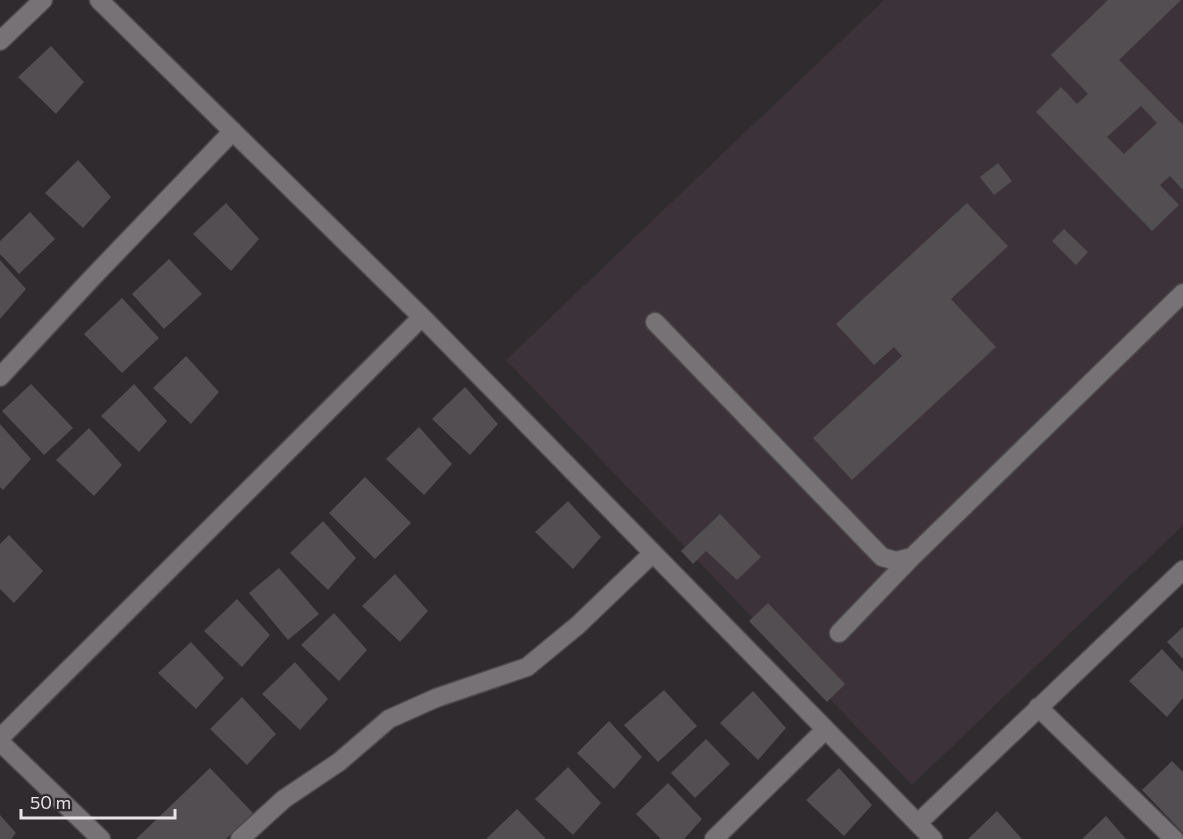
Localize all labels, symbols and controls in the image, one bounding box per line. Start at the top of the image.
scale bar [21,782,176,820]
text: 50 m [30,791,71,813]

